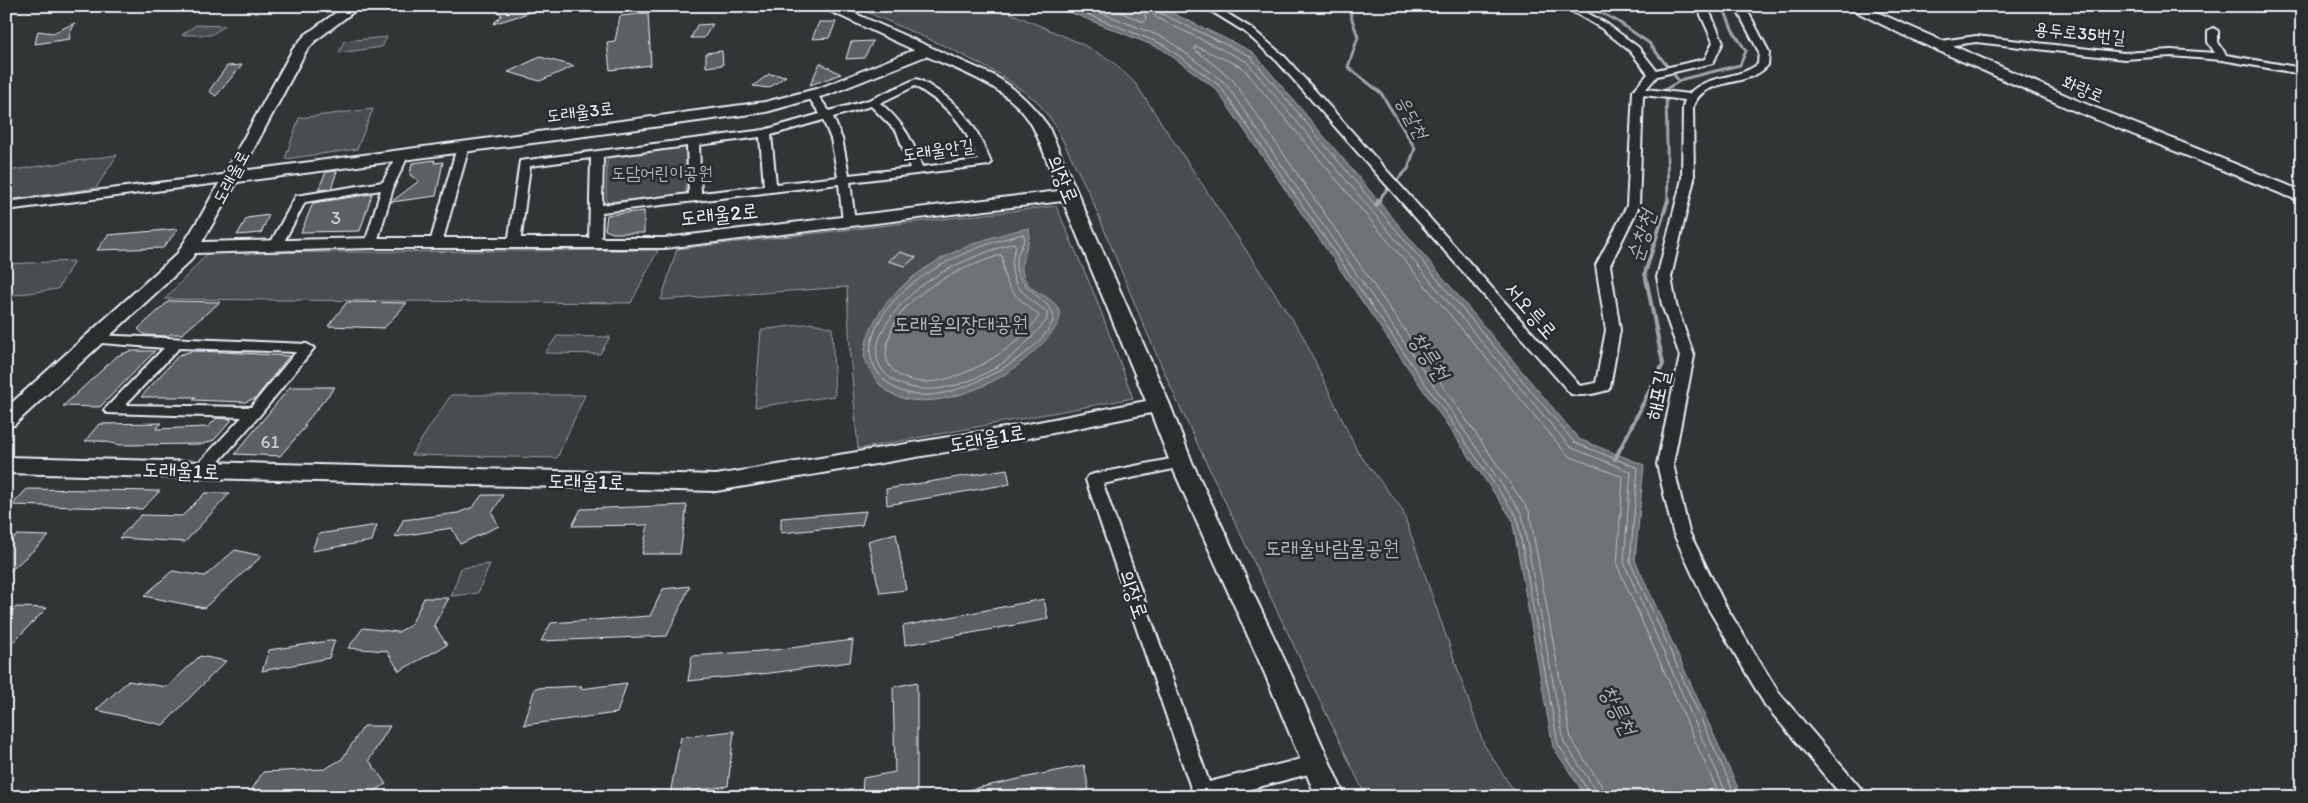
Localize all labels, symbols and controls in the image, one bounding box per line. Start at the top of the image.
street label: 용두로35번길 [2033,17,2127,49]
street label: 화랑로 [2059,70,2107,108]
water label: 응달천 [1391,91,1434,144]
street label: 도래울3로 [545,97,615,127]
street label: 도래울안길 [901,134,976,166]
street label: 도래울로 [208,146,254,208]
street label: 의장로 [1042,151,1084,207]
park label: 도담어린이공원 [611,162,713,184]
street label: 도래울2로 [679,197,759,231]
water label: 순창천 [1620,204,1662,265]
house number: 3 [331,206,341,229]
street label: 서오릉로 [1499,276,1563,344]
park label: 도래울의장대공원 [893,311,1029,336]
water label: 창릉천 [1403,326,1456,387]
street label: 해포길 [1640,368,1675,422]
street label: 도래울1로 [947,419,1027,457]
house number: 61 [261,430,280,453]
street label: 도래울1로 [142,456,220,484]
street label: 도래울1로 [547,468,625,494]
park label: 도래울바람물공원 [1264,535,1400,560]
street label: 의장로 [1114,566,1154,622]
water label: 창릉천 [1594,680,1643,742]

